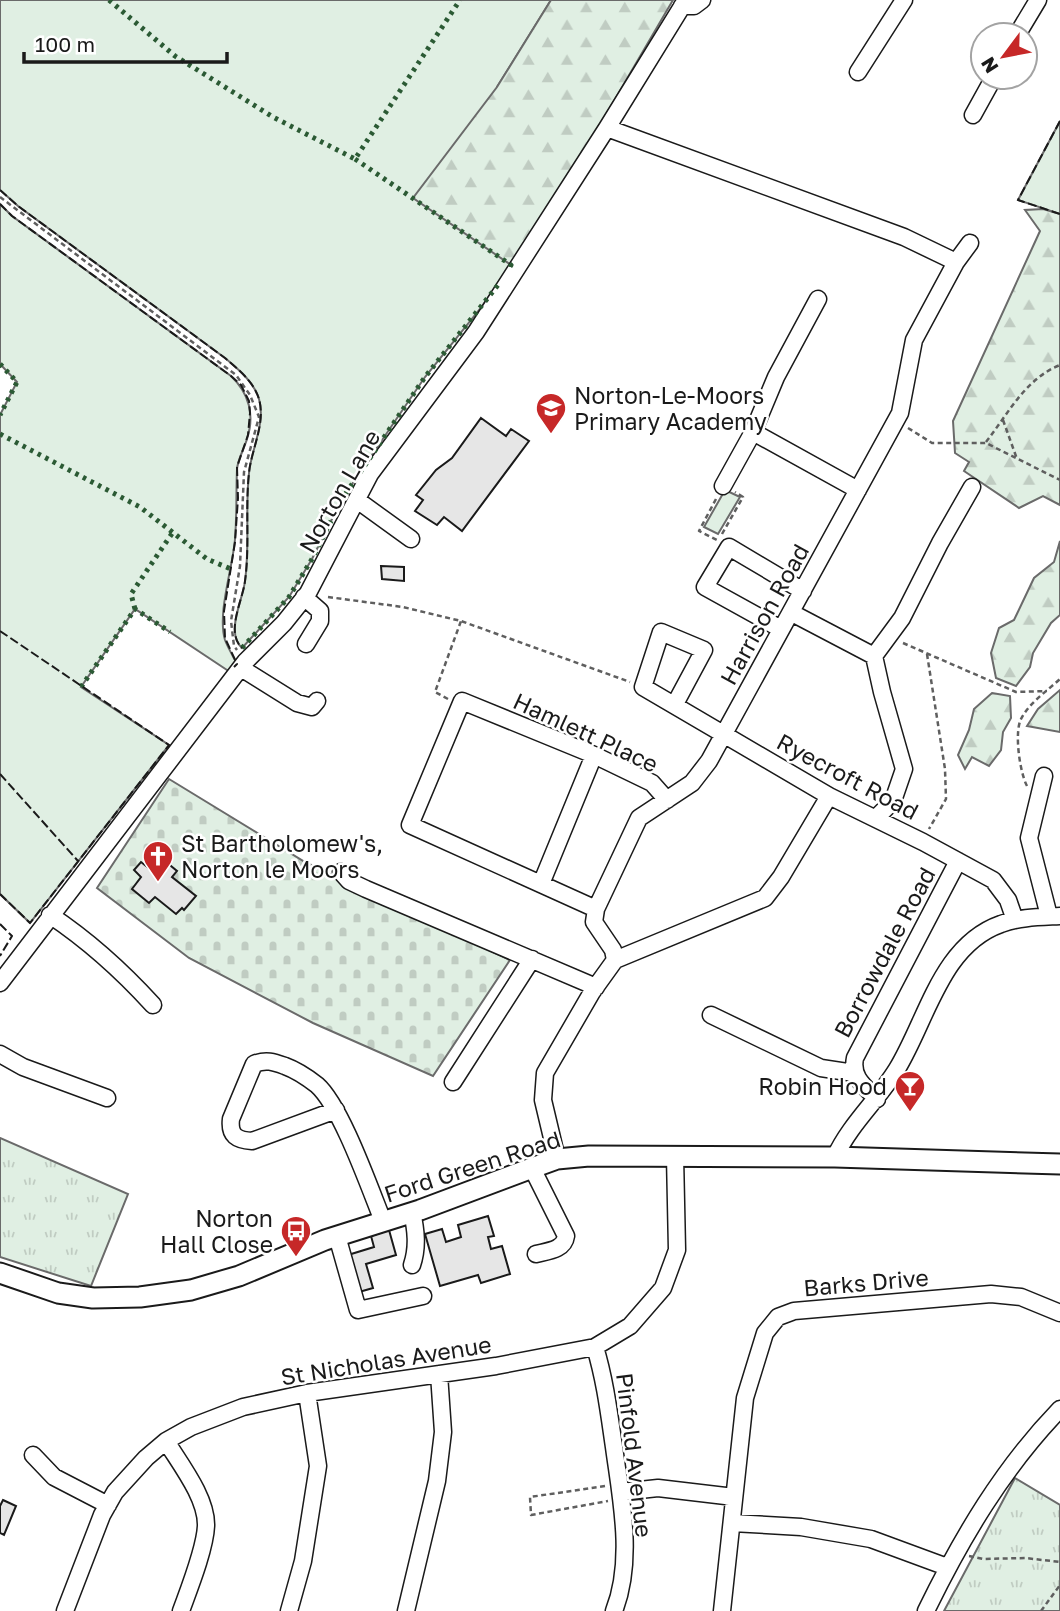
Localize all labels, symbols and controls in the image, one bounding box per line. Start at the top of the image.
scale bar [24,21,228,65]
north arrow [969,21,1039,91]
text: 100 m [35,31,95,57]
text: N [976,53,1003,77]
place label: Norton-Le-Moors Primary Academy [574,381,767,435]
school or university icon: Norton-Le-Moors Primary Academy [534,391,568,435]
street label: Norton Lane [293,424,385,558]
street label: Harrison Road [714,539,814,689]
street label: Hamlett Place [509,686,663,778]
street label: Ryecroft Road [772,727,924,825]
place label: St Bartholomew's, Norton le Moors [181,829,383,883]
church icon: St Bartholomew's, Norton le Moors [141,839,175,883]
street label: Borrowdale Road [827,862,941,1042]
bar icon: Robin Hood [893,1069,927,1113]
place label: Robin Hood [758,1072,887,1100]
street label: Ford Green Road [380,1124,564,1208]
place label: Norton Hall Close [160,1204,273,1258]
bus stop icon: Norton Hall Close [279,1214,313,1258]
street label: Barks Drive [802,1263,930,1301]
street label: St Nicholas Avenue [279,1330,493,1390]
street label: Pinfold Avenue [611,1371,659,1539]

